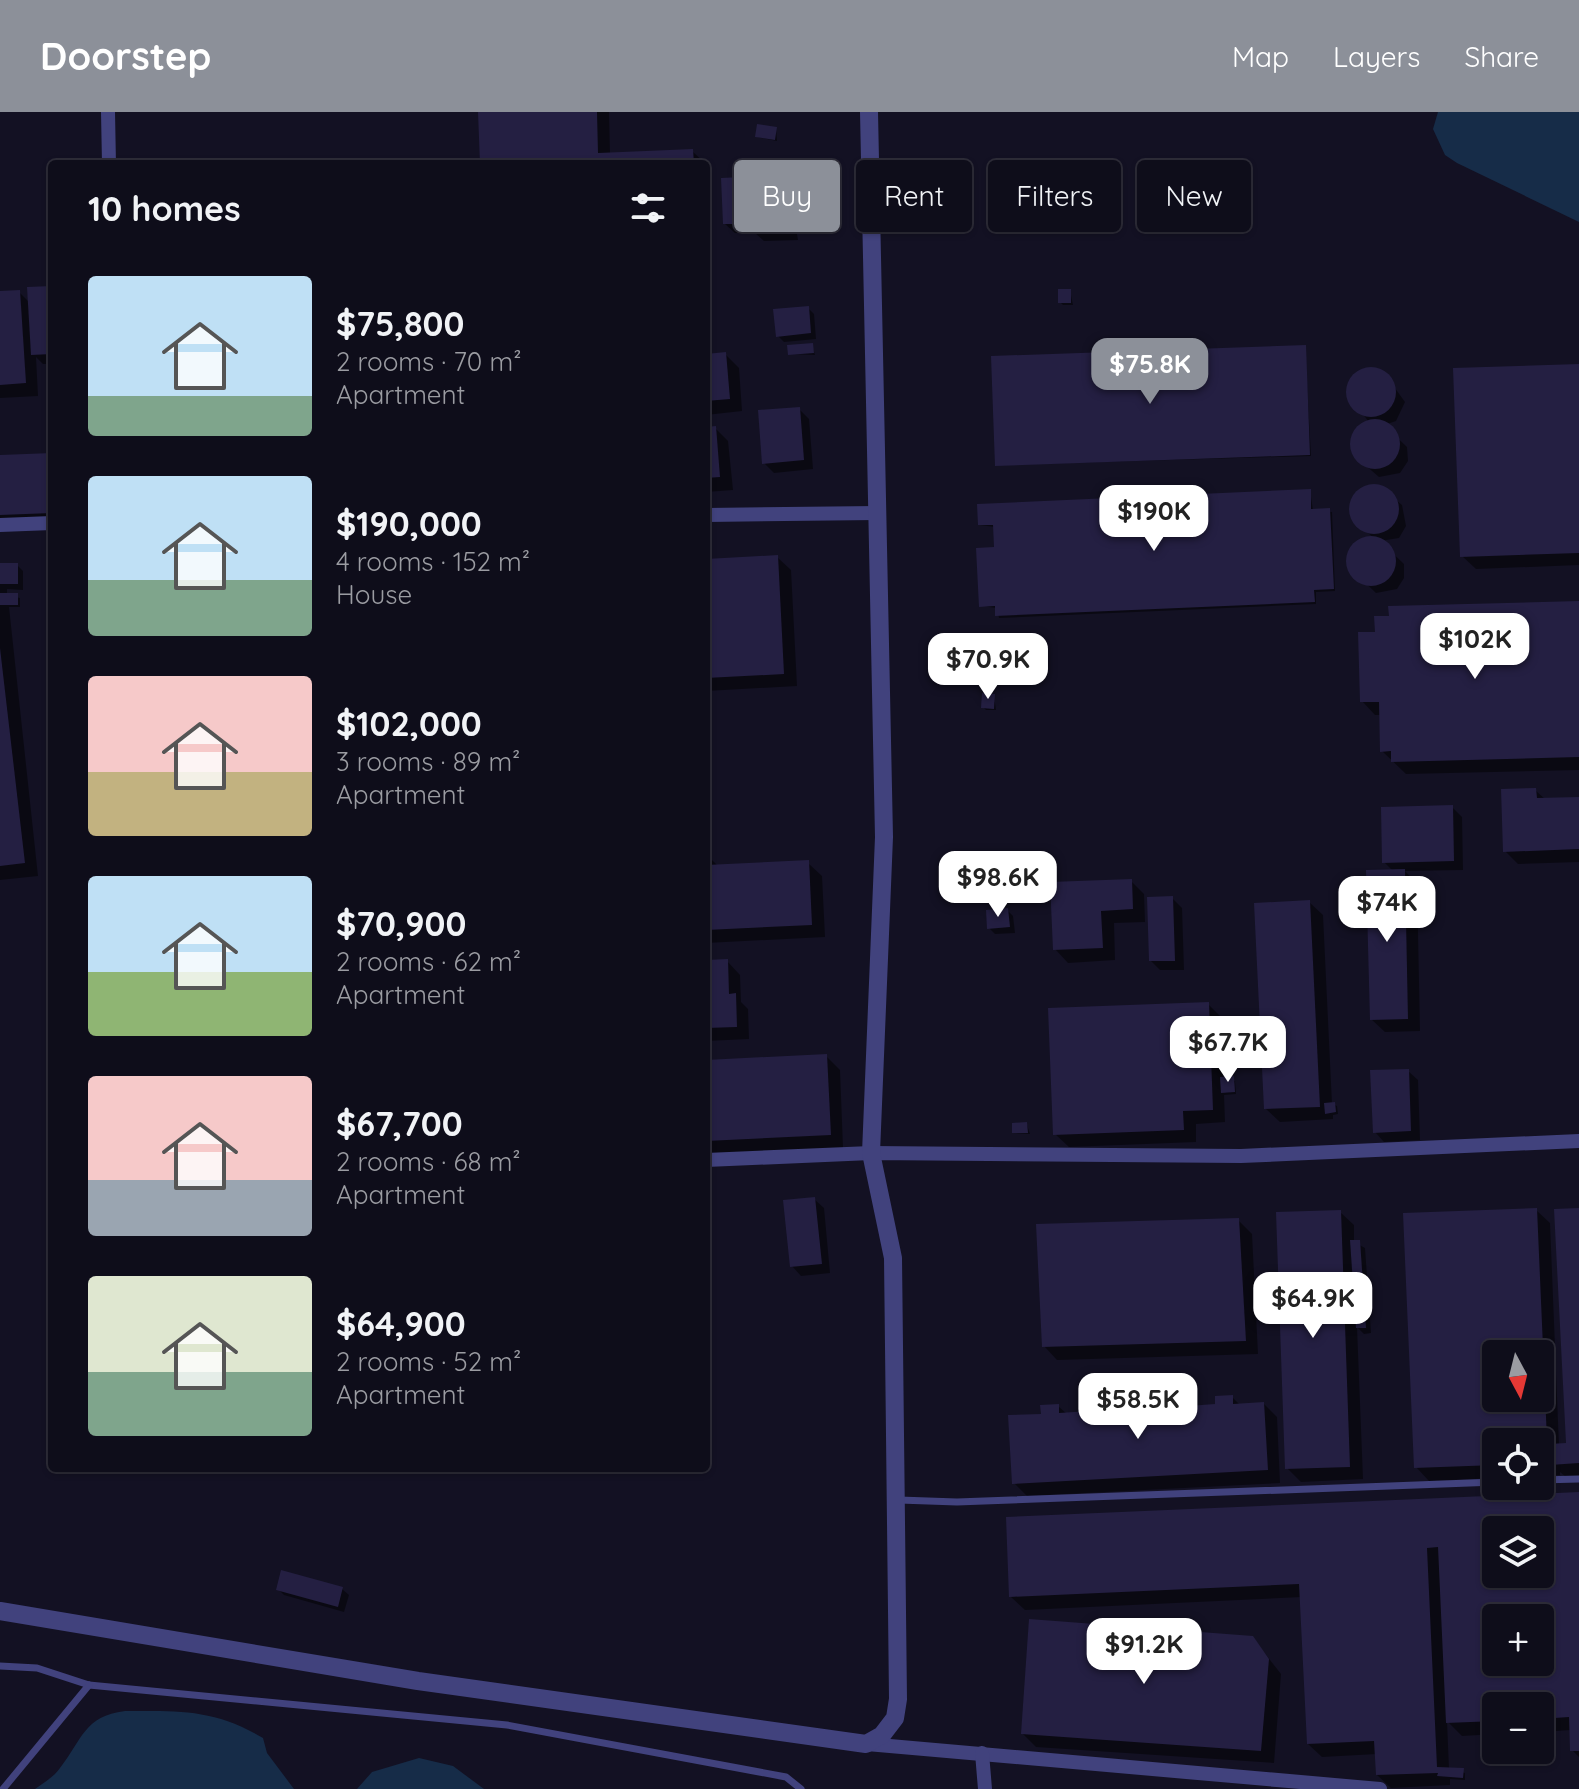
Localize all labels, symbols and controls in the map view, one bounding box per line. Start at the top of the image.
text: Doorstep [40,32,211,80]
text: Map [1232,39,1289,74]
text: Layers [1333,39,1420,74]
text: Share [1464,39,1539,74]
chip: Buy [734,160,840,232]
chip: Rent [856,160,972,232]
chip: Filters [988,160,1121,232]
chip: New [1137,160,1251,232]
icon: filters [626,186,670,230]
text: 10 homes [88,187,241,230]
text: $75,800 [336,302,464,345]
icon: home [152,308,248,404]
pin: $75.8K [1085,338,1215,406]
text: 2 rooms · 70 m² [336,345,521,378]
text: $75.8K [1109,347,1191,380]
text: Apartment [336,378,465,411]
pin: $190K [1098,485,1210,553]
text: $190K [1117,494,1191,527]
text: $190,000 [336,502,482,545]
icon: home [152,508,248,604]
text: 4 rooms · 152 m² [336,545,530,578]
text: House [336,578,412,611]
pin: $102K [1419,613,1531,681]
text: $102K [1438,622,1512,655]
pin: $70.9K [923,633,1053,701]
text: $70.9K [946,642,1030,675]
text: $102,000 [336,702,482,745]
icon: home [152,708,248,804]
text: 3 rooms · 89 m² [336,745,520,778]
text: Apartment [336,778,465,811]
pin: $98.6K [933,851,1063,919]
text: $98.6K [957,860,1039,893]
pin: $74K [1340,876,1434,944]
text: $74K [1356,885,1418,918]
text: $70,900 [336,902,466,945]
icon: home [152,908,248,1004]
text: 2 rooms · 62 m² [336,945,521,978]
text: Apartment [336,978,465,1011]
pin: $67.7K [1163,1016,1293,1084]
text: $67.7K [1188,1025,1268,1058]
text: $67,700 [336,1102,463,1145]
icon: home [152,1108,248,1204]
text: 2 rooms · 68 m² [336,1145,521,1178]
text: Apartment [336,1178,465,1211]
pin: $64.9K [1248,1272,1378,1340]
text: $64.9K [1271,1281,1355,1314]
text: $64,900 [336,1302,466,1345]
icon: home [152,1308,248,1404]
north arrow [1482,1340,1554,1412]
map controls [1482,1340,1554,1764]
text: 2 rooms · 52 m² [336,1345,521,1378]
pin: $58.5K [1073,1373,1203,1441]
text: Apartment [336,1378,465,1411]
text: $58.5K [1096,1382,1180,1415]
button: locate [1482,1428,1554,1500]
button: layers [1482,1516,1554,1588]
button: + [1482,1604,1554,1676]
pin: $91.2K [1079,1618,1209,1686]
text: $91.2K [1105,1627,1183,1660]
button: − [1482,1692,1554,1764]

